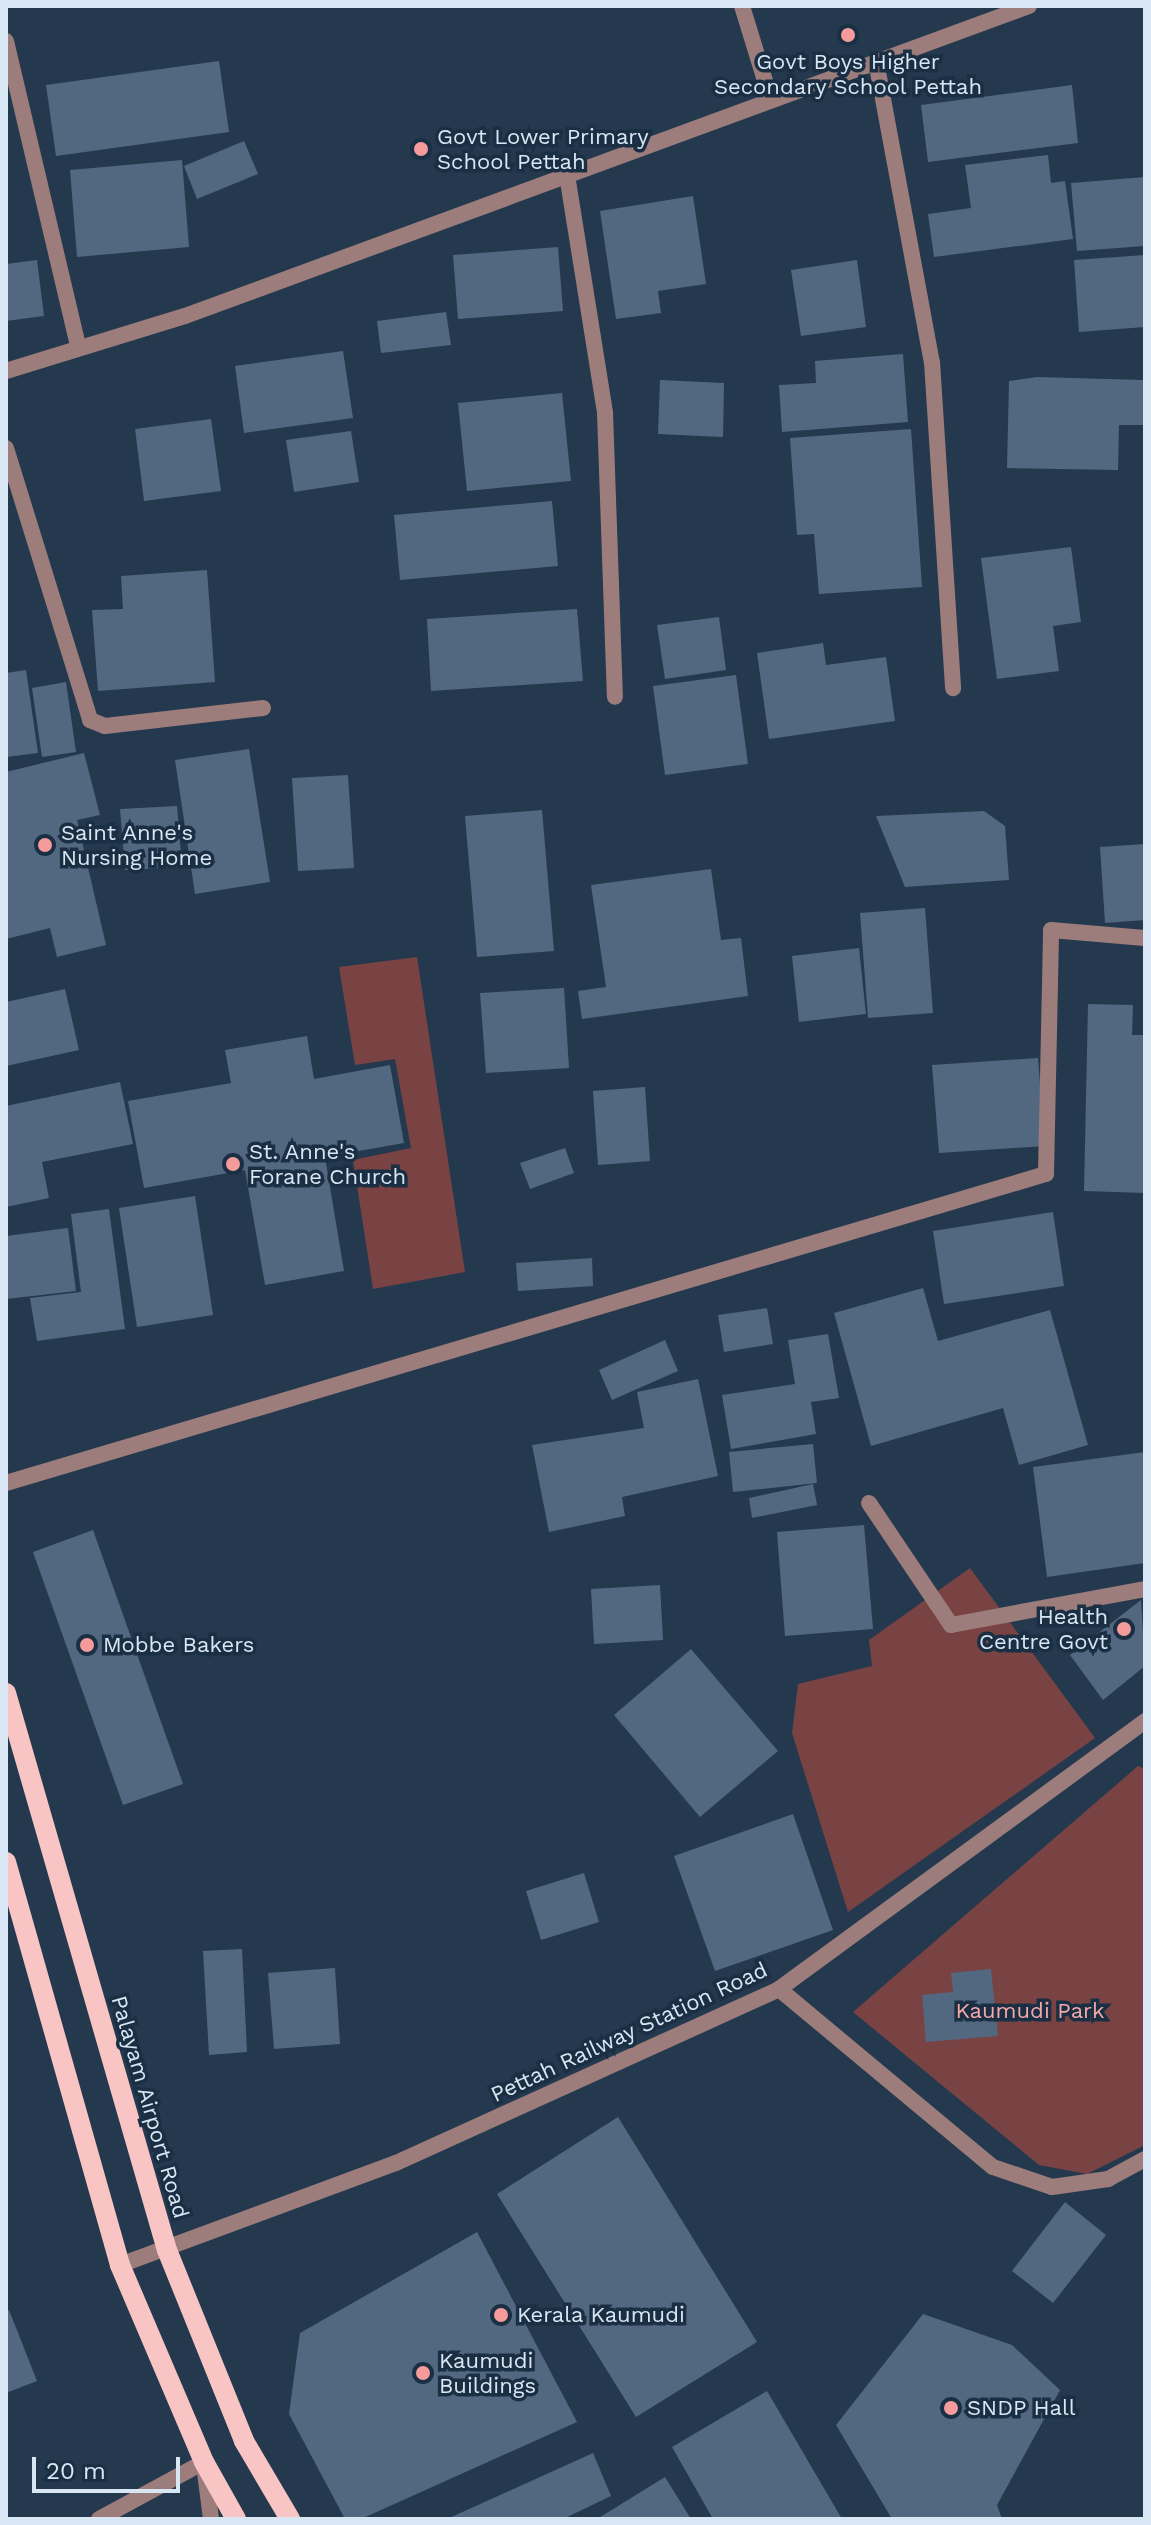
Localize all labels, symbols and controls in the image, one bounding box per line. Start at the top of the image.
marker: Govt Boys Higher Secondary School Pettah [839,26,857,44]
place label: Govt Boys Higher Secondary School Pettah [713,48,983,100]
place label: Govt Lower Primary School Pettah [437,123,649,174]
marker: Govt Lower Primary School Pettah [412,140,430,158]
place label: Saint Anne's Nursing Home [61,819,212,870]
marker: Saint Anne's Nursing Home [36,836,54,854]
place label: St. Anne's Forane Church [249,1138,406,1190]
marker: St. Anne's Forane Church [224,1155,242,1173]
place label: Health Centre Govt [979,1603,1108,1654]
marker: Health Centre Govt [1115,1620,1133,1638]
place label: Mobbe Bakers [103,1632,254,1658]
marker: Mobbe Bakers [78,1636,96,1654]
street label: Pettah Railway Station Road [486,1956,772,2108]
street label: Palayam Airport Road [105,1992,195,2222]
park label: Kaumudi Park [955,1998,1105,2024]
place label: Kerala Kaumudi [517,2302,685,2328]
marker: Kerala Kaumudi [492,2306,510,2324]
place label: Kaumudi Buildings [439,2347,536,2398]
marker: Kaumudi Buildings [414,2364,432,2382]
place label: SNDP Hall [967,2395,1076,2421]
marker: SNDP Hall [942,2399,960,2417]
scale bar [36,2441,184,2491]
text: 20 m [46,2457,106,2485]

